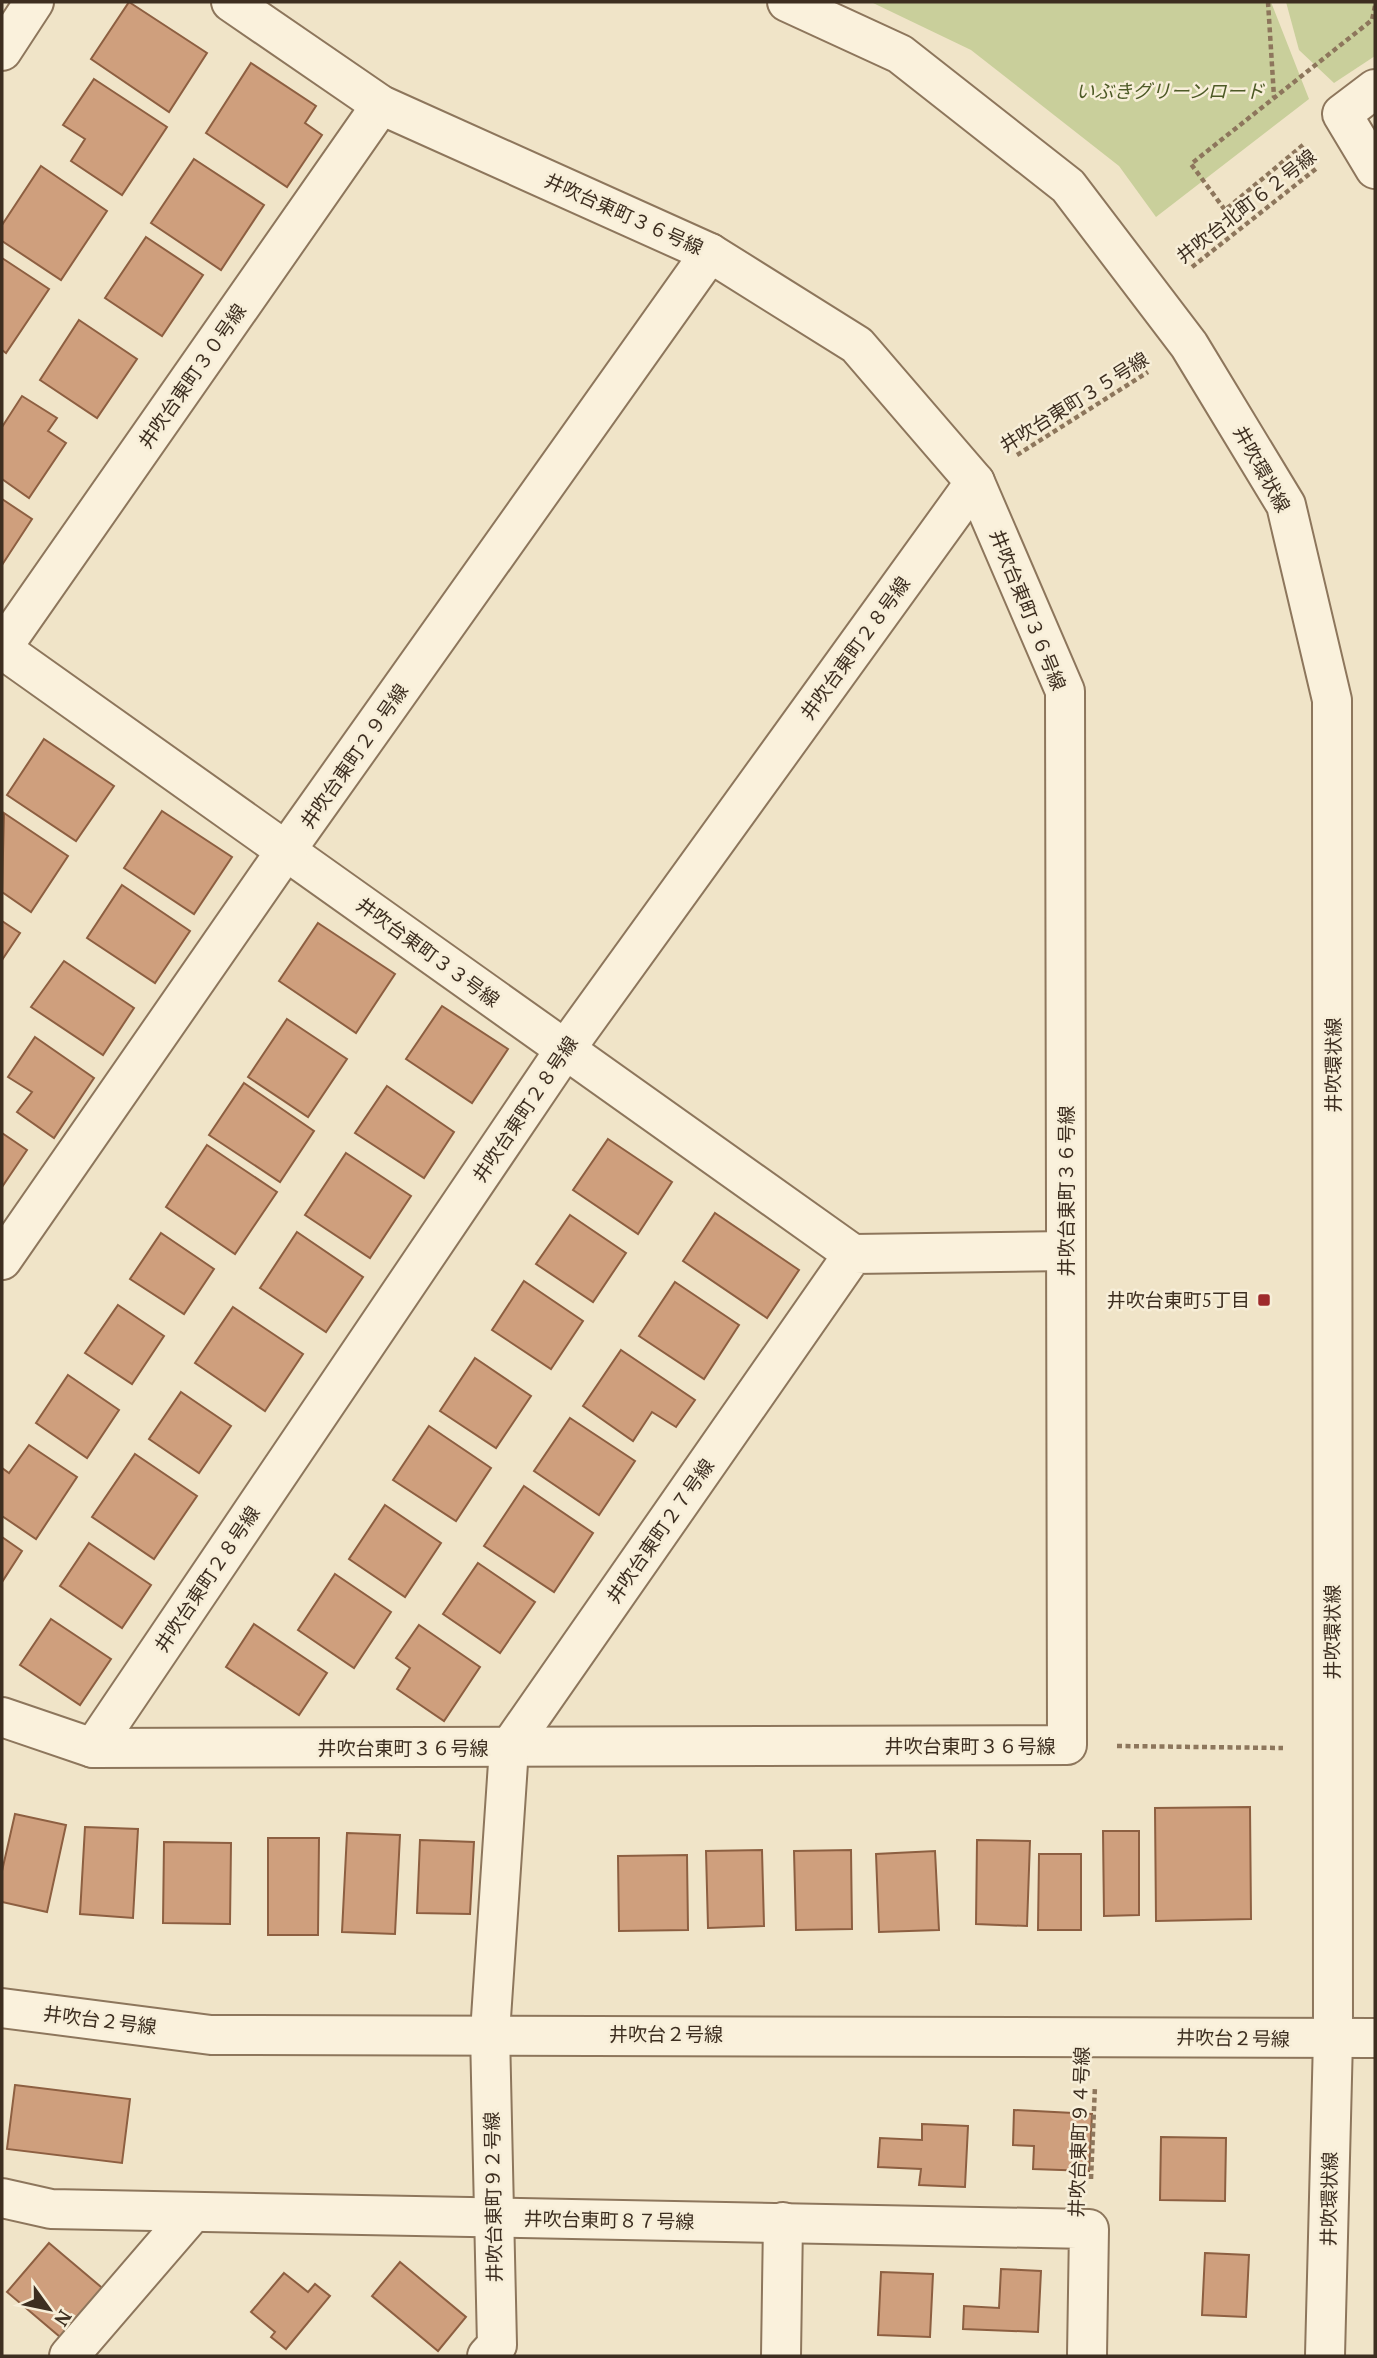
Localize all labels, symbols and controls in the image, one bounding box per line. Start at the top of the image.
park label: いぶきグリーンロード [1075,78,1266,103]
street label: 井吹台北町６２号線 [1171,143,1321,268]
street label: 井吹台東町３６号線 [541,167,707,260]
street label: 井吹台東町３０号線 [132,298,251,453]
street label: 井吹台東町３５号線 [995,346,1153,457]
street label: 井吹環状線 [1228,421,1296,516]
street label: 井吹台東町３６号線 [985,526,1072,694]
street label: 井吹台東町２８号線 [794,571,915,724]
street label: 井吹台東町２９号線 [294,678,413,833]
street label: 井吹台東町３３号線 [352,891,505,1012]
street label: 井吹環状線 [1320,1017,1345,1113]
street label: 井吹台東町２８号線 [466,1031,583,1187]
street label: 井吹台東町３６号線 [1053,1105,1078,1277]
place label: 井吹台東町5丁目 [1107,1287,1250,1312]
marker: 井吹台東町5丁目 [1256,1292,1272,1308]
street label: 井吹台東町２７号線 [600,1453,719,1608]
street label: 井吹台東町２８号線 [148,1501,265,1657]
street label: 井吹環状線 [1319,1584,1344,1680]
street label: 井吹台東町３６号線 [884,1733,1056,1758]
street label: 井吹台東町３６号線 [317,1735,489,1760]
street label: 井吹台２号線 [42,2000,158,2039]
street label: 井吹台２号線 [609,2021,723,2046]
street label: 井吹台２号線 [1176,2024,1290,2051]
street label: 井吹台東町９４号線 [1063,2046,1094,2218]
street label: 井吹台東町９２号線 [479,2111,506,2283]
street label: 井吹環状線 [1315,2151,1342,2247]
street label: 井吹台東町８７号線 [523,2206,695,2233]
north arrow [14,2274,84,2344]
text: N [49,2306,78,2332]

